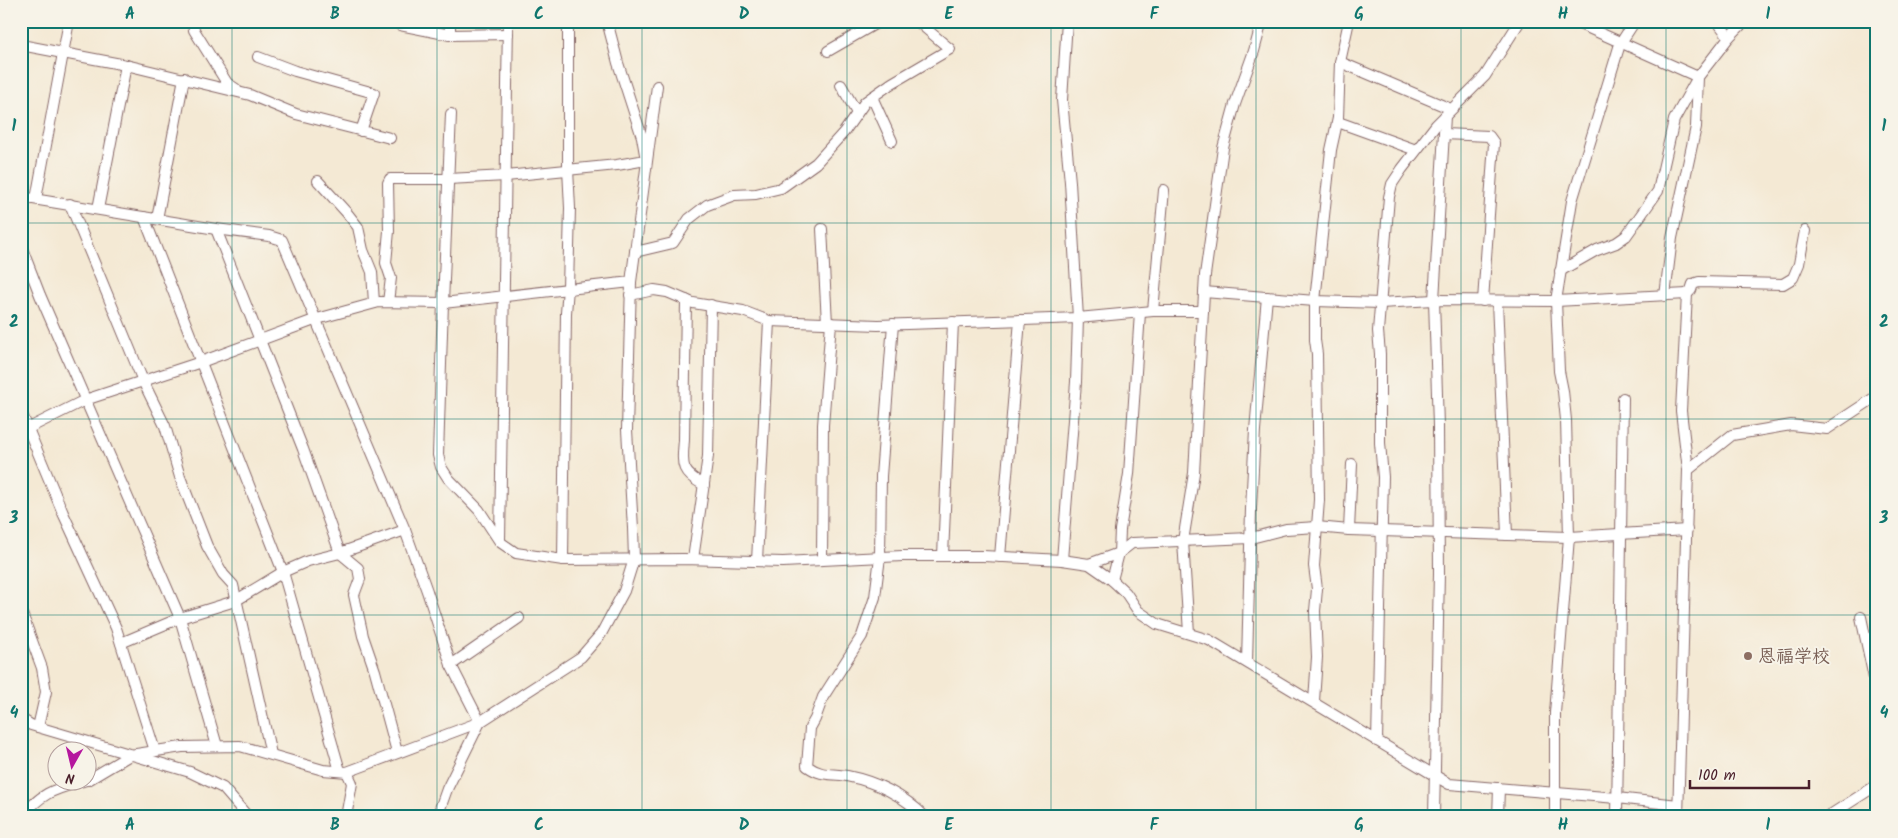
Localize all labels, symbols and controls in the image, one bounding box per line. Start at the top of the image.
text: A [125,2,135,27]
text: B [330,2,340,27]
text: C [534,2,544,27]
text: D [739,2,750,27]
text: E [945,2,955,27]
text: F [1150,2,1160,27]
text: G [1354,2,1364,27]
text: H [1558,2,1568,27]
text: I [1766,2,1771,27]
text: 1 [12,114,17,139]
text: 1 [1882,114,1887,139]
text: 2 [9,310,19,335]
text: 2 [1879,310,1889,335]
text: 3 [9,506,19,531]
text: 3 [1879,506,1889,531]
place label: 恩福学校 [1758,643,1830,672]
marker: 恩福学校 [1742,650,1754,662]
text: 4 [10,701,19,726]
text: 4 [1880,701,1889,726]
north arrow [48,740,98,790]
scale bar [1690,758,1809,790]
text: 100 m [1698,764,1736,788]
text: N [64,766,76,789]
text: A [125,813,135,838]
text: B [330,813,340,838]
text: C [534,813,544,838]
text: D [739,813,750,838]
text: E [945,813,955,838]
text: F [1150,813,1160,838]
text: G [1354,813,1364,838]
text: H [1558,813,1568,838]
text: I [1766,813,1771,838]

